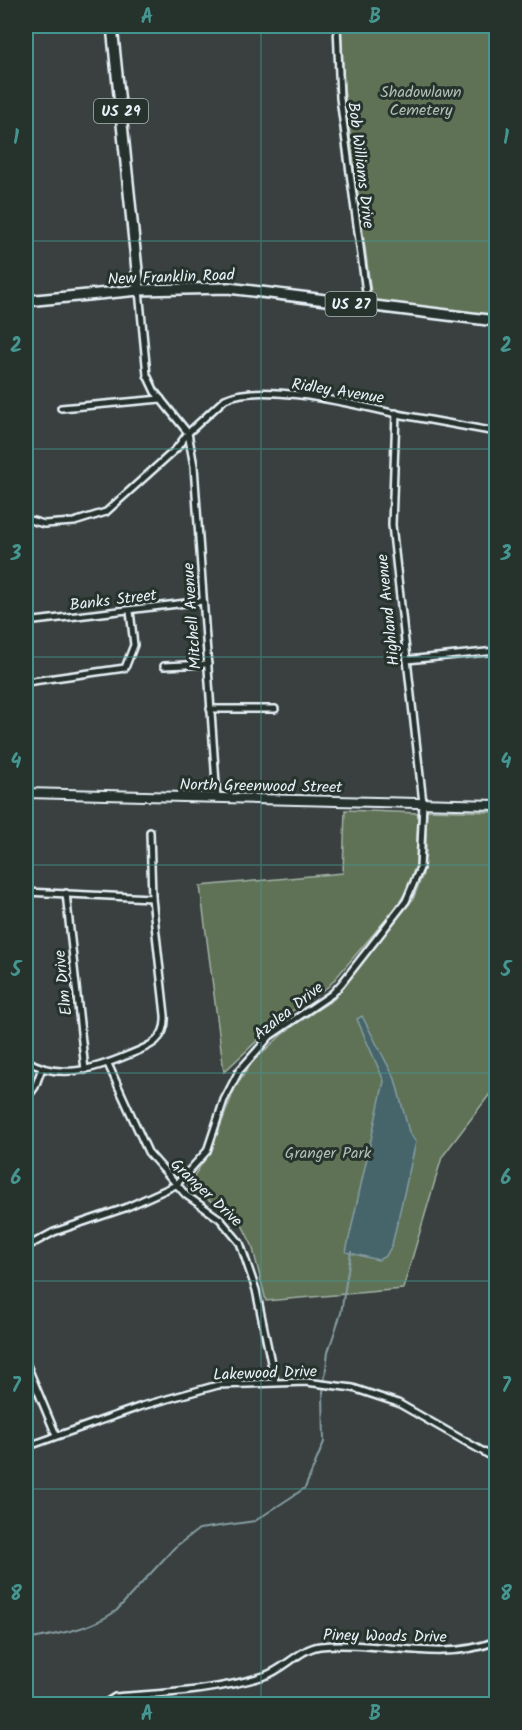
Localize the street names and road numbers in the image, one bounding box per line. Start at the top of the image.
road number: US 29 [94,99,148,123]
street label: Bob Williams Drive [340,101,381,230]
street label: New Franklin Road [107,263,236,292]
road number: US 27 [326,292,376,316]
street label: Ridley Avenue [290,372,386,411]
street label: Highland Avenue [370,553,407,667]
street label: Mitchell Avenue [176,562,209,670]
street label: Banks Street [68,583,159,618]
street label: North Greenwood Street [179,773,343,800]
street label: Elm Drive [48,949,79,1017]
street label: Azalea Drive [249,976,329,1046]
street label: Granger Drive [164,1153,248,1233]
street label: Lakewood Drive [213,1359,317,1388]
street label: Piney Woods Drive [323,1623,447,1650]

